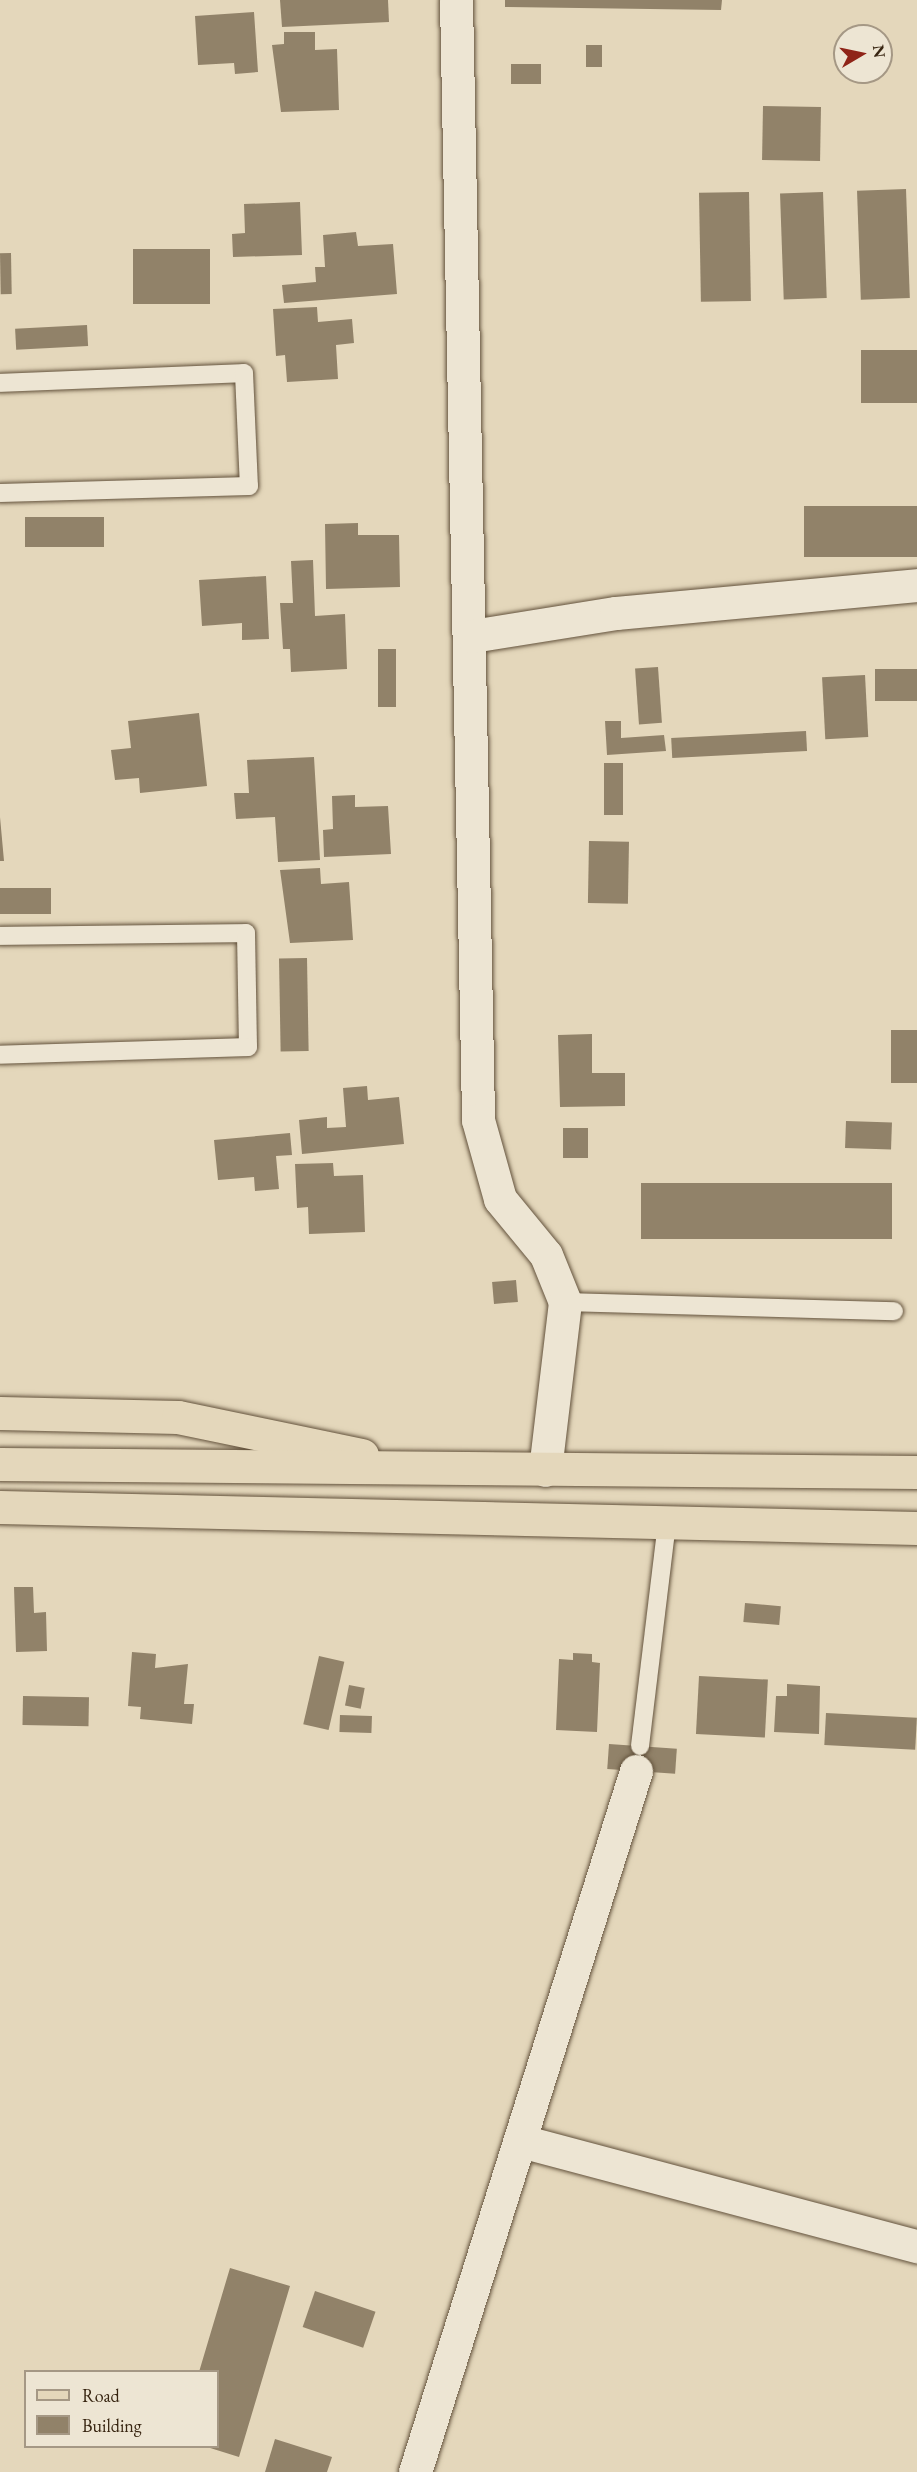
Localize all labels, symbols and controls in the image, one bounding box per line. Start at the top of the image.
north arrow [833,24,893,84]
text: N [868,43,891,59]
legend [24,2370,219,2448]
text: Road [82,2384,120,2407]
text: Building [82,2414,142,2437]

